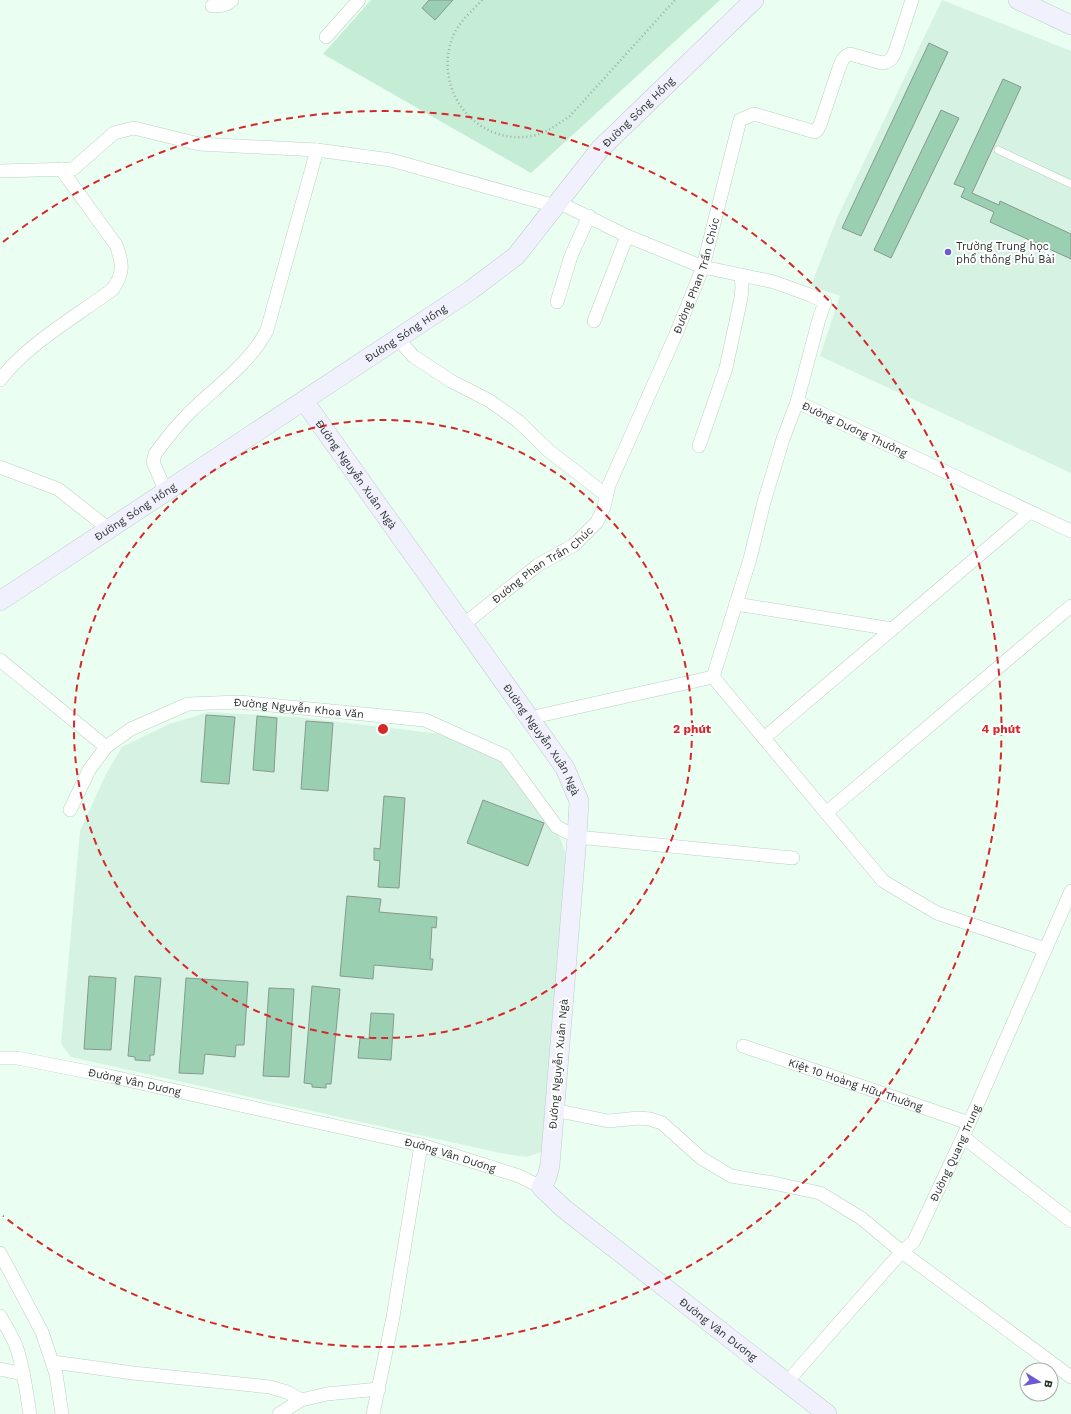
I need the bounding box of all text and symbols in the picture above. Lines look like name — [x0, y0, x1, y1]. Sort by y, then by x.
street label: Đường Sóng Hồng — [600, 74, 677, 150]
street label: Đường Phan Trần Chúc — [671, 216, 722, 336]
place label: Trường Trung học phổ thông Phú Bài — [956, 240, 1055, 266]
marker: Trường Trung học phổ thông Phú Bài — [943, 247, 953, 257]
street label: Đường Sóng Hồng — [362, 302, 449, 365]
street label: Đường Dương Thưởng — [800, 399, 909, 460]
street label: Đường Nguyễn Xuân Ngà — [312, 417, 399, 532]
street label: Đường Sóng Hồng — [92, 480, 179, 544]
street label: Đường Phan Trần Chúc — [490, 524, 596, 606]
street label: Đường Nguyễn Xuân Ngà — [500, 682, 582, 798]
street label: Đường Nguyễn Khoa Văn — [233, 696, 364, 721]
centre of rings — [376, 722, 390, 736]
text: 2 phút — [673, 722, 712, 736]
text: 4 phút — [982, 722, 1021, 736]
street label: Đường Nguyễn Xuân Ngà — [545, 998, 571, 1130]
street label: Kiệt 10 Hoàng Hữu Thường — [787, 1056, 924, 1114]
street label: Đường Vân Dương — [87, 1066, 182, 1099]
street label: Đường Quang Trung — [928, 1103, 983, 1204]
street label: Đường Vân Dương — [403, 1136, 497, 1175]
street label: Đường Vân Dương — [677, 1295, 760, 1364]
north arrow — [1019, 1362, 1059, 1402]
text: B — [1041, 1379, 1055, 1389]

